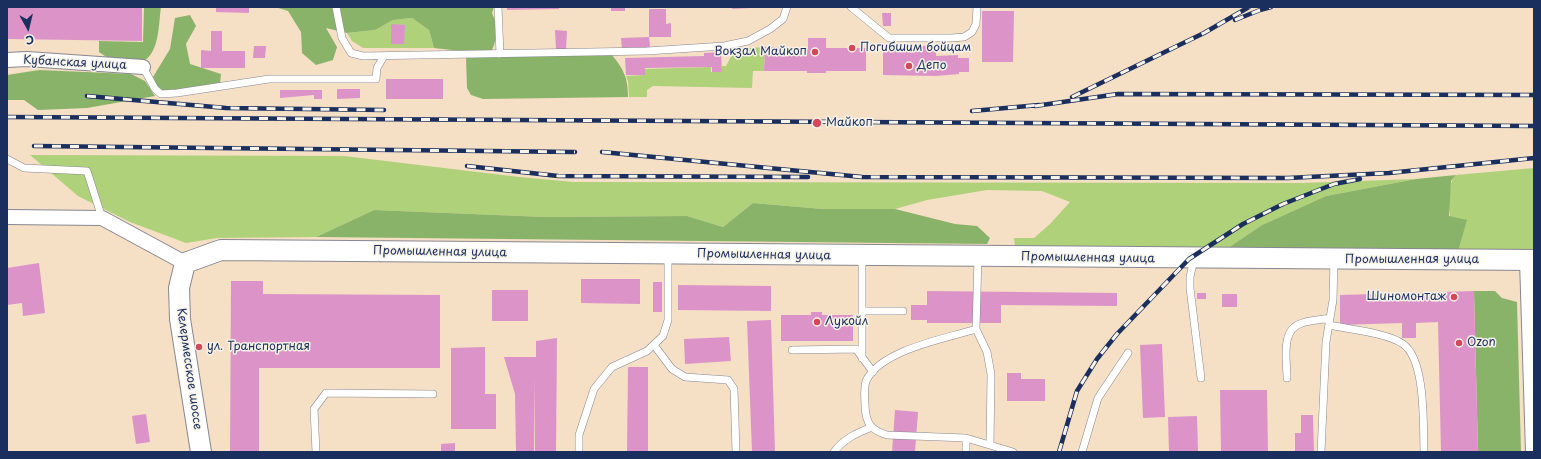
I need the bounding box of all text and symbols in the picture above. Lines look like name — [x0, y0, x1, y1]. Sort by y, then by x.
north arrow — [8, 8, 48, 48]
text: С — [24, 31, 35, 49]
place label: Погибшим бойцам — [860, 41, 971, 55]
marker: Погибшим бойцам — [847, 43, 857, 53]
place label: Вокзал Майкоп — [714, 45, 807, 59]
marker: Вокзал Майкоп — [810, 47, 820, 57]
street label: Кубанская улица — [23, 53, 127, 73]
place label: Депо — [917, 59, 947, 73]
marker: Депо — [904, 61, 914, 71]
place label: Майкоп — [826, 116, 873, 130]
marker: Майкоп — [811, 117, 823, 129]
street label: Промышленная улица — [373, 244, 507, 260]
street label: Промышленная улица — [697, 247, 831, 263]
street label: Промышленная улица — [1021, 250, 1155, 266]
street label: Промышленная улица — [1345, 253, 1479, 267]
place label: Шиномонтаж — [1367, 290, 1446, 304]
marker: Шиномонтаж — [1449, 292, 1459, 302]
street label: Келермесское шоссе — [173, 307, 205, 431]
place label: Лукойл — [825, 315, 868, 329]
marker: Лукойл — [812, 317, 822, 327]
place label: Ozon — [1467, 336, 1496, 350]
marker: Ozon — [1454, 338, 1464, 348]
place label: ул. Транспортная — [207, 340, 310, 354]
marker: ул. Транспортная — [194, 342, 204, 352]

